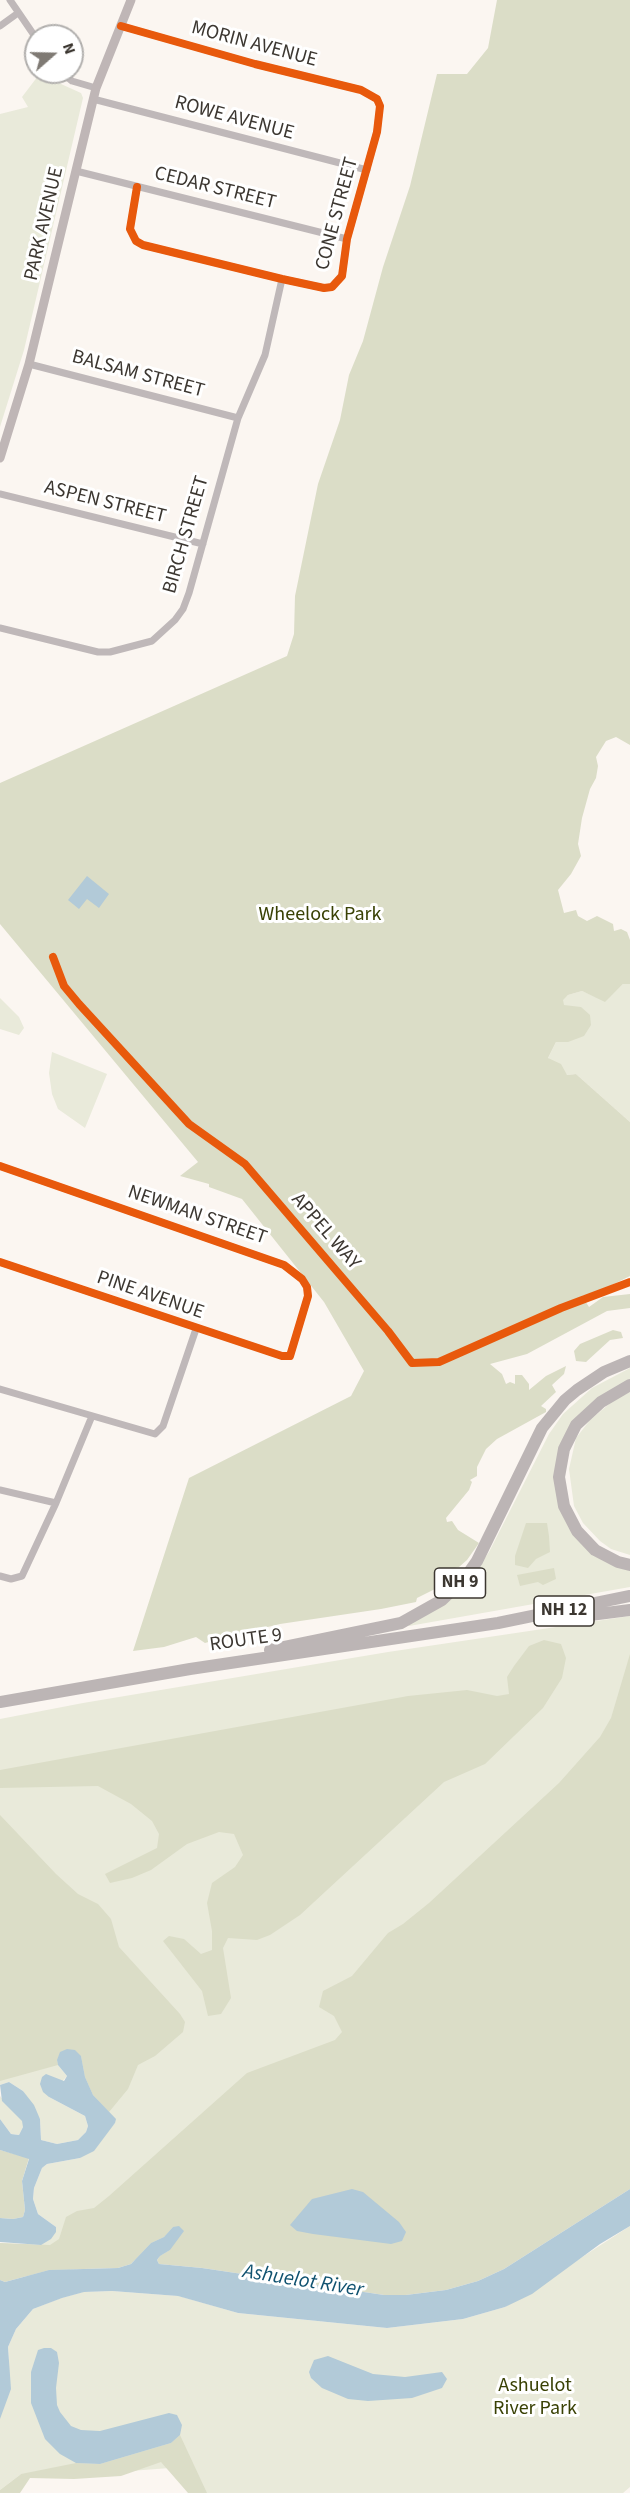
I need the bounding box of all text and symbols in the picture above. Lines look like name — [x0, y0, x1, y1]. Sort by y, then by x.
street label: MORIN AVENUE — [188, 17, 320, 73]
north arrow — [24, 24, 84, 84]
text: N — [57, 40, 81, 57]
street label: ROWE AVENUE — [172, 92, 296, 146]
street label: CONE STREET — [311, 155, 365, 273]
street label: CEDAR STREET — [152, 162, 278, 216]
street label: PARK AVENUE — [20, 165, 70, 283]
street label: BALSAM STREET — [69, 346, 207, 404]
street label: BIRCH STREET — [159, 474, 215, 596]
street label: ASPEN STREET — [42, 476, 168, 530]
park label: Wheelock Park — [259, 904, 381, 928]
street label: NEWMAN STREET — [124, 1181, 270, 1251]
street label: APPEL WAY — [285, 1189, 365, 1275]
street label: PINE AVENUE — [93, 1266, 207, 1326]
road number: NH 9 — [434, 1568, 486, 1598]
road number: NH 12 — [534, 1596, 594, 1626]
street label: ROUTE 9 — [208, 1624, 284, 1658]
water label: Ashuelot River — [241, 2260, 365, 2304]
park label: Ashuelot River Park — [493, 2375, 577, 2422]

